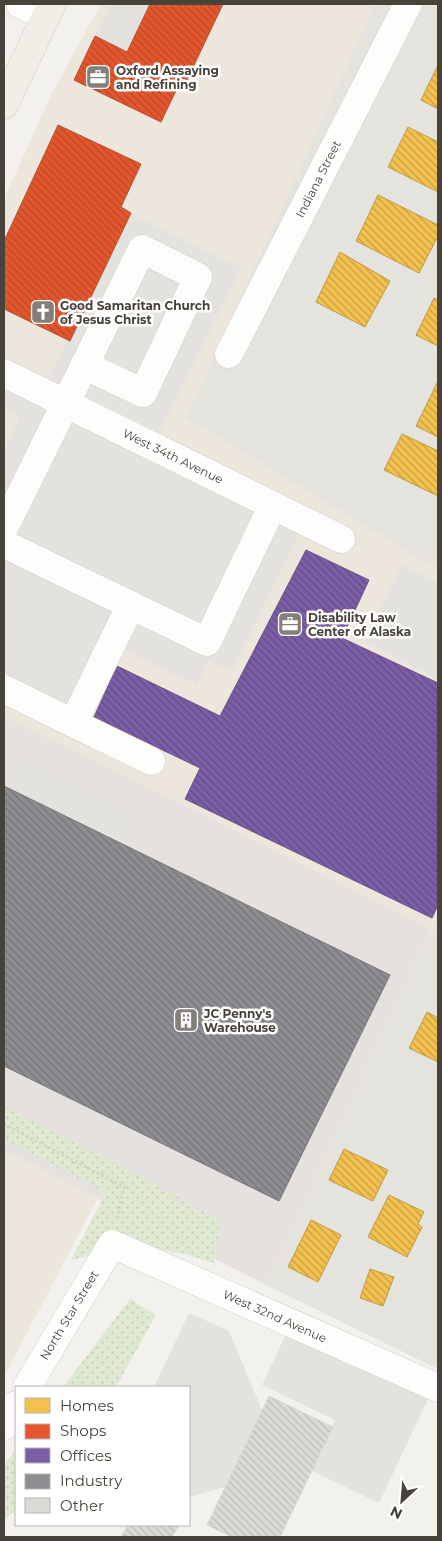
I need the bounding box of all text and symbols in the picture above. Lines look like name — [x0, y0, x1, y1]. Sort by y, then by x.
place label: Oxford Assaying and Refining — [116, 63, 219, 92]
office icon: Oxford Assaying and Refining — [85, 64, 111, 90]
street label: Indiana Street — [292, 138, 344, 220]
place label: Good Samaritan Church of Jesus Christ — [60, 298, 210, 327]
church icon: Good Samaritan Church of Jesus Christ — [30, 299, 56, 325]
street label: West 34th Avenue — [120, 425, 226, 487]
place label: Disability Law Center of Alaska — [308, 610, 411, 639]
office icon: Disability Law Center of Alaska — [277, 611, 303, 637]
place label: JC Penny's Warehouse — [203, 1006, 276, 1035]
building icon: JC Penny's Warehouse — [173, 1007, 199, 1033]
street label: North Star Street — [36, 1267, 102, 1362]
street label: West 32nd Avenue — [221, 1286, 329, 1346]
legend — [15, 1386, 190, 1526]
text: Homes — [60, 1396, 114, 1415]
text: Shops — [60, 1421, 106, 1440]
text: Offices — [60, 1446, 112, 1465]
text: Industry — [60, 1471, 123, 1490]
north arrow — [377, 1476, 427, 1526]
text: Other — [60, 1496, 104, 1515]
text: N — [387, 1502, 405, 1523]

